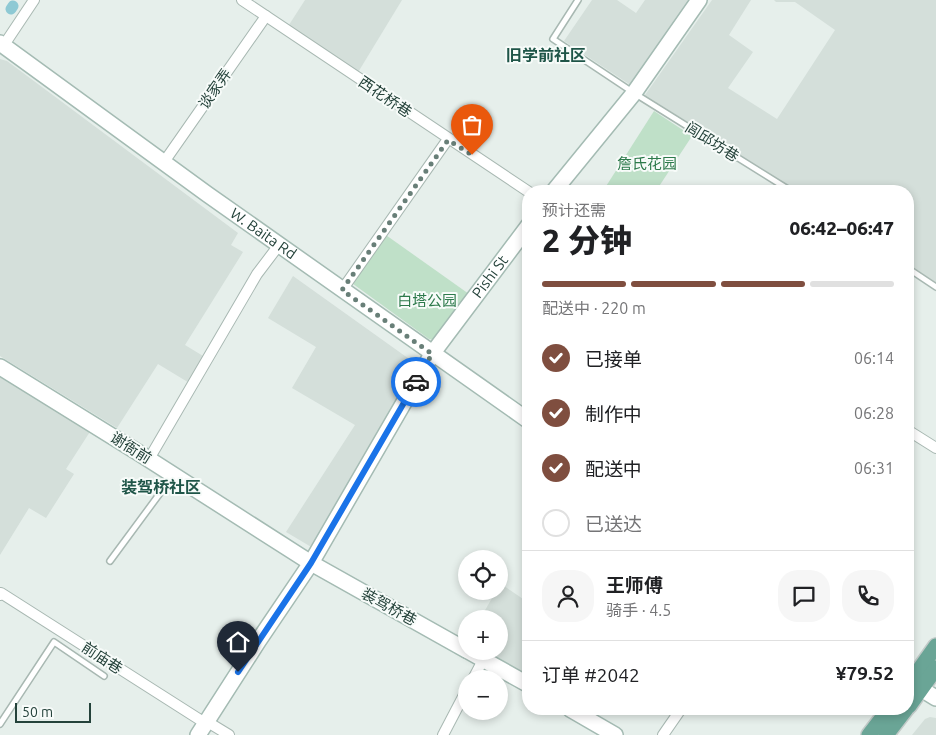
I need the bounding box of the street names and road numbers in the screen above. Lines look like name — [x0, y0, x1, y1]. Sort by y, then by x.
street label: 谈家弄 — [195, 65, 234, 112]
street label: 西花桥巷 — [356, 73, 415, 120]
street label: 闾邱坊巷 — [682, 118, 742, 165]
street label: W. Baita Rd — [227, 204, 300, 262]
street label: Pishi St — [468, 252, 511, 301]
street label: 谢衙前 — [108, 428, 155, 467]
street label: 装驾桥巷 — [359, 585, 420, 629]
street label: 前庙巷 — [79, 638, 126, 677]

